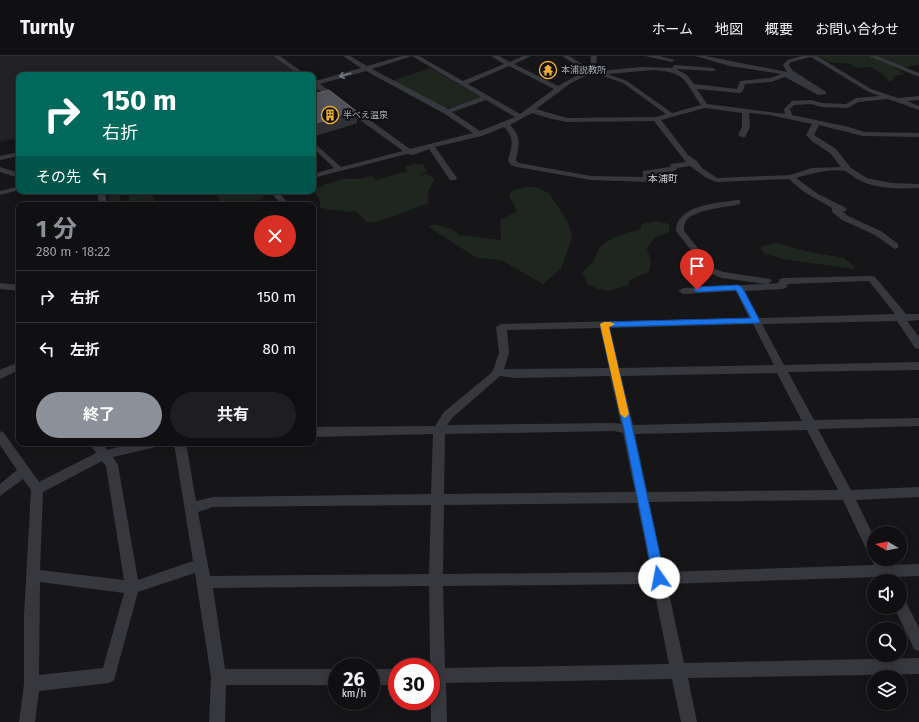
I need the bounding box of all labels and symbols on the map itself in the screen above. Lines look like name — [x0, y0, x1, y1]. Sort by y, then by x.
temple icon: 本浦説教所 — [538, 60, 558, 80]
place label: 本浦説教所 — [561, 64, 606, 75]
one-way arrow — [338, 72, 351, 79]
building icon: 半べえ温泉 — [320, 105, 340, 125]
place label: 半べえ温泉 — [343, 110, 388, 120]
district label: 本浦町 — [648, 173, 678, 185]
pin — [680, 249, 714, 290]
north arrow — [867, 526, 907, 566]
position arrow — [638, 557, 680, 599]
speed limit sign: 30 — [388, 658, 440, 710]

